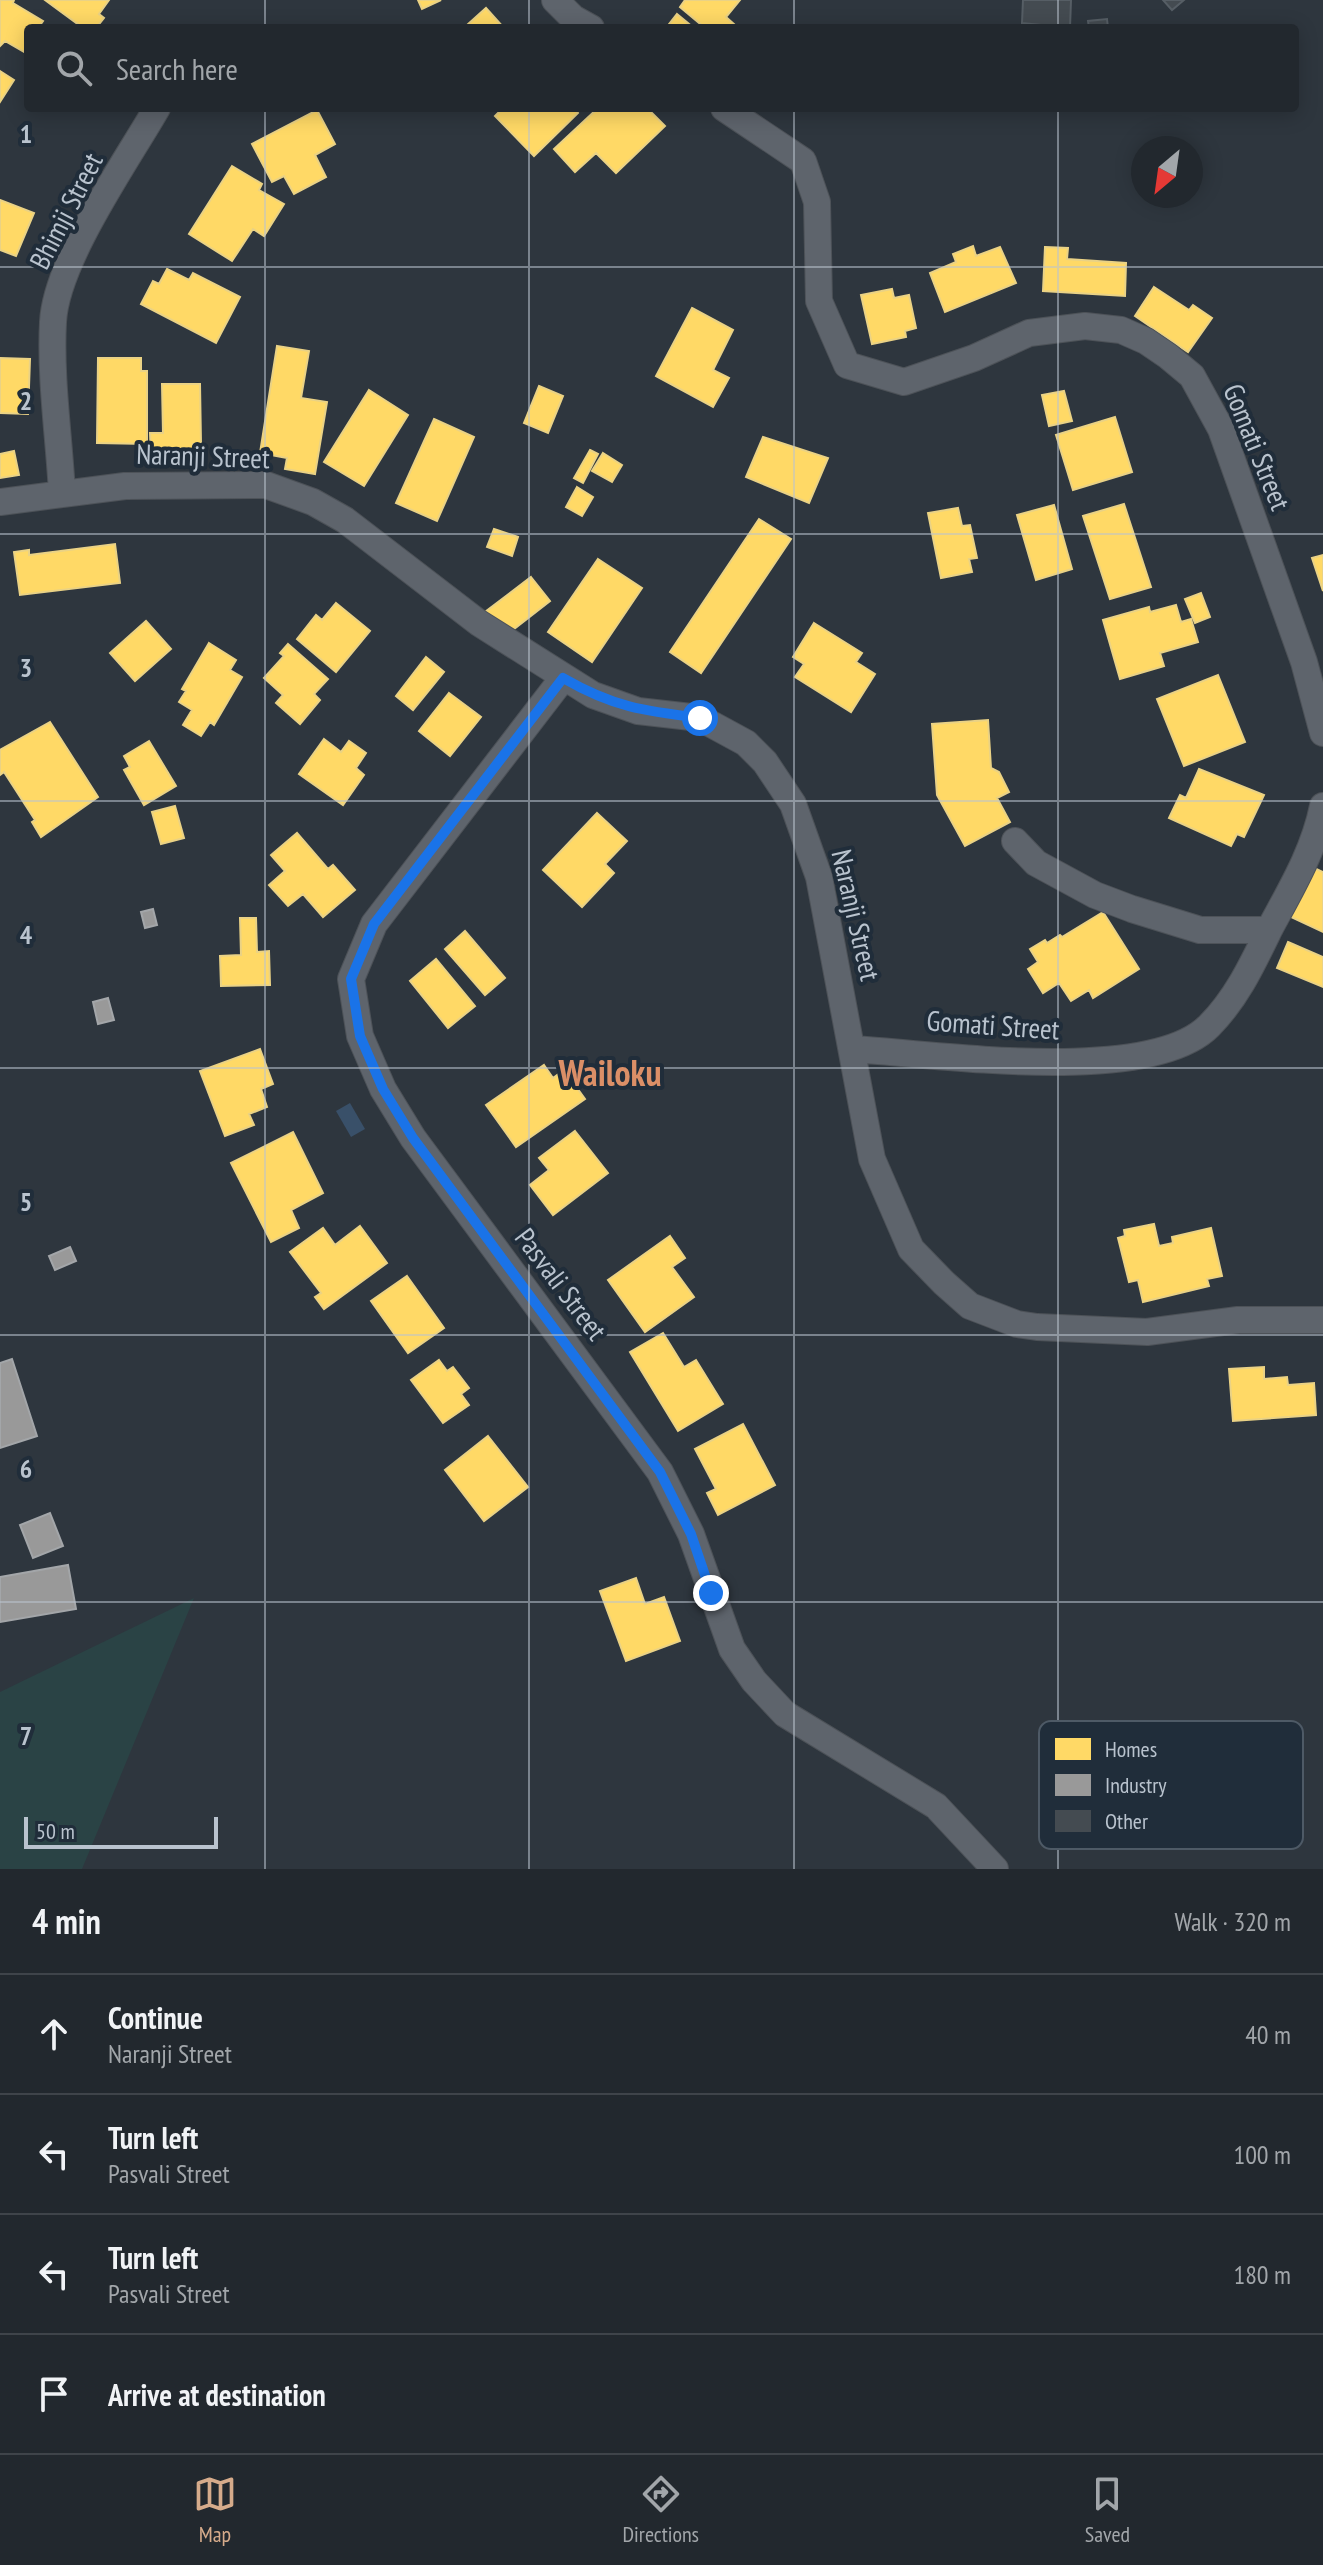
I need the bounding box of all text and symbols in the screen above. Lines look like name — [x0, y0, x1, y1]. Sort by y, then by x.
search box — [24, 24, 1299, 112]
icon: search — [52, 46, 96, 90]
text: Search here — [116, 49, 238, 88]
text: 1 — [20, 117, 32, 150]
north arrow — [1131, 136, 1203, 208]
street label: Bhimji Street — [21, 146, 111, 275]
street label: Gomati Street — [1215, 378, 1300, 516]
text: 2 — [20, 384, 32, 417]
street label: Naranji Street — [136, 435, 271, 476]
text: 3 — [20, 651, 32, 684]
route start — [682, 700, 718, 736]
street label: Naranji Street — [823, 846, 890, 984]
text: 4 — [20, 918, 33, 951]
street label: Gomati Street — [925, 1001, 1061, 1048]
district label: Wailoku — [558, 1049, 661, 1096]
text: 5 — [20, 1185, 32, 1218]
street label: Pasvali Street — [507, 1220, 616, 1347]
text: 6 — [20, 1452, 32, 1485]
route end — [693, 1575, 729, 1611]
text: 7 — [20, 1719, 32, 1752]
legend — [1039, 1721, 1303, 1849]
text: Homes — [1105, 1735, 1157, 1763]
text: Industry — [1105, 1771, 1167, 1799]
text: Other — [1105, 1807, 1148, 1835]
scale bar — [24, 1813, 218, 1849]
text: 50 m — [36, 1817, 75, 1845]
text: 4 min — [32, 1899, 101, 1943]
text: Walk · 320 m — [1174, 1905, 1291, 1938]
text: Continue — [108, 1998, 203, 2037]
icon: ahead — [32, 2012, 76, 2056]
text: 40 m — [1245, 2018, 1291, 2051]
text: Naranji Street — [108, 2037, 232, 2070]
text: Turn left — [108, 2118, 198, 2157]
icon: left — [32, 2132, 76, 2176]
text: 100 m — [1233, 2138, 1291, 2171]
text: Pasvali Street — [108, 2157, 230, 2190]
text: Turn left — [108, 2238, 198, 2277]
icon: left — [32, 2252, 76, 2296]
text: 180 m — [1233, 2258, 1291, 2291]
text: Pasvali Street — [108, 2277, 230, 2310]
icon: arrive — [32, 2372, 76, 2416]
text: Arrive at destination — [108, 2375, 326, 2414]
tab: Map — [193, 2472, 237, 2548]
tab: Directions — [623, 2472, 699, 2548]
tab: Saved — [1085, 2472, 1130, 2548]

